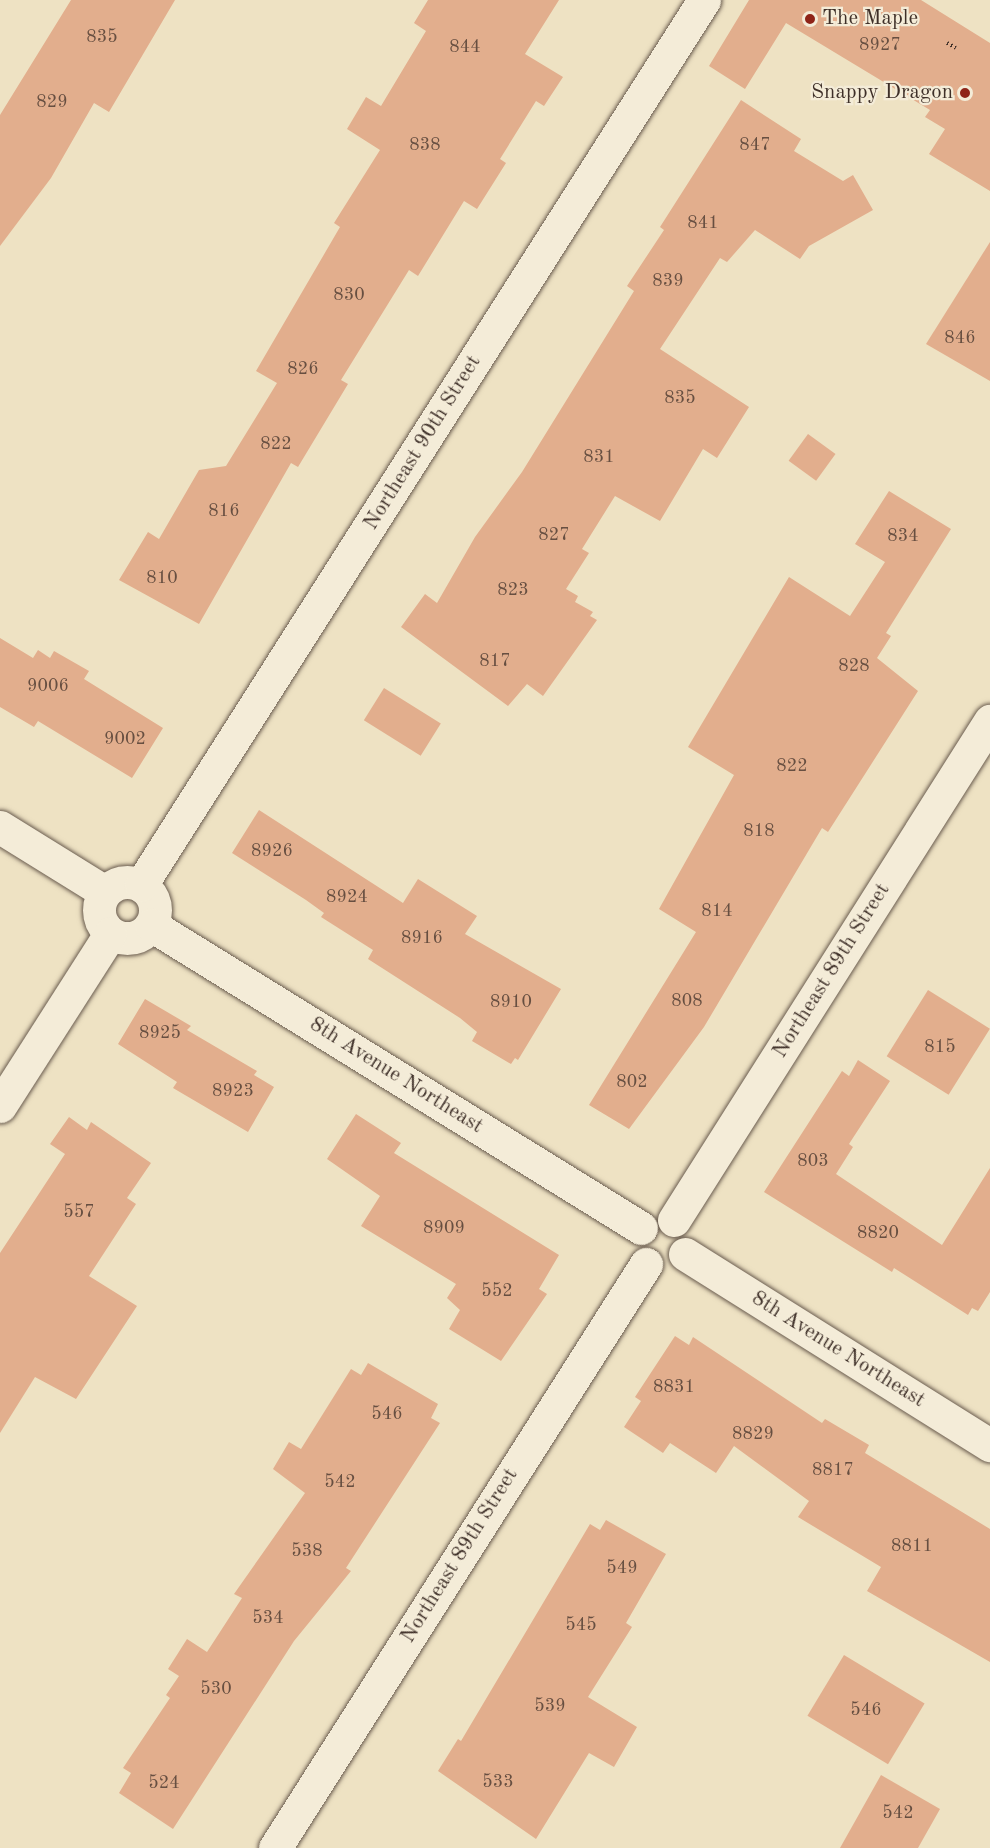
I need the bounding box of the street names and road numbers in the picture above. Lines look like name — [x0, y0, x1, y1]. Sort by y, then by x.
street label: Northeast 90th Street — [359, 351, 487, 535]
street label: Northeast 89th Street — [768, 879, 896, 1063]
street label: 8th Avenue Northeast — [305, 1012, 487, 1140]
street label: 8th Avenue Northeast — [747, 1286, 929, 1414]
street label: Northeast 89th Street — [396, 1464, 524, 1648]

